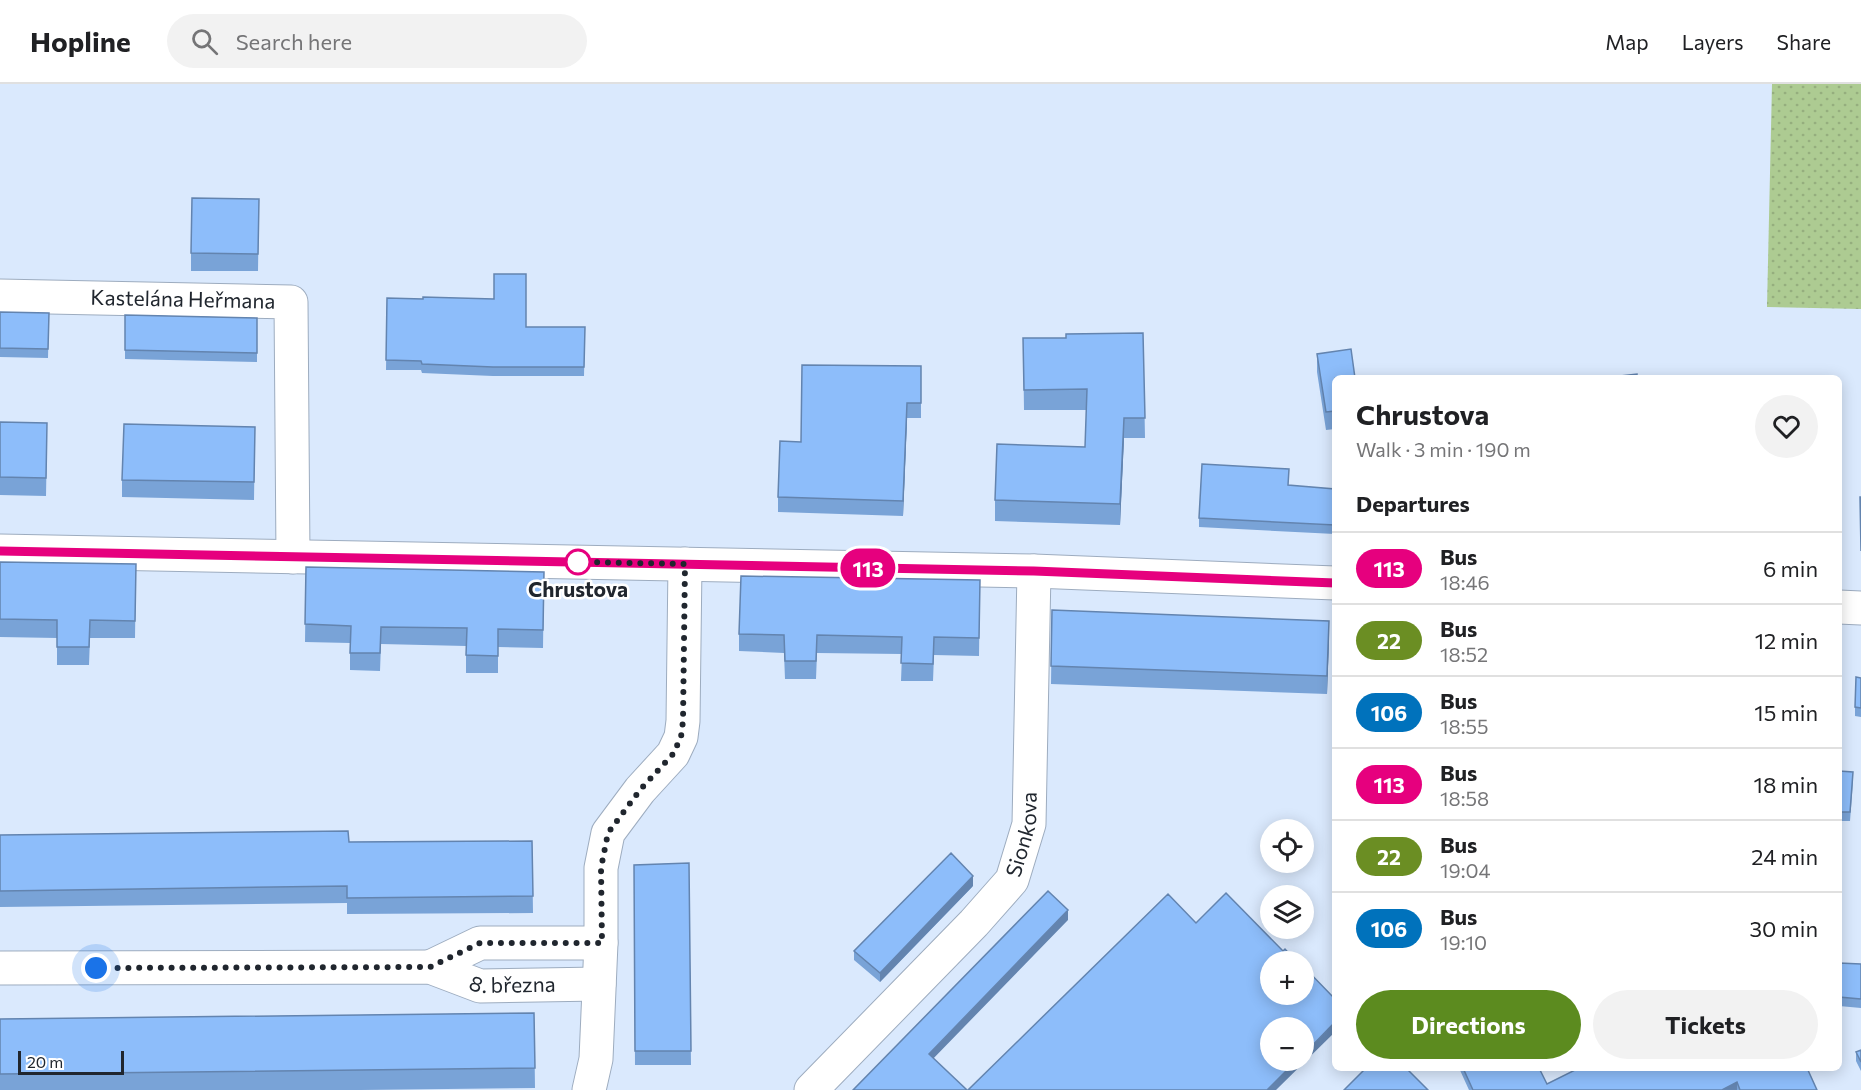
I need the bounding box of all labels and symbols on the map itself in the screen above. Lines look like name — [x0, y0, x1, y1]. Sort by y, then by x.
street label: Kastelána Heřmana — [90, 284, 276, 313]
line badge: 113 — [834, 548, 902, 588]
marker: Chrustova — [565, 549, 591, 575]
place label: Chrustova — [528, 576, 628, 601]
street label: Sionkova — [1000, 792, 1041, 880]
your location — [81, 953, 111, 983]
street label: 8. března — [466, 969, 556, 997]
scale bar — [18, 1048, 124, 1076]

